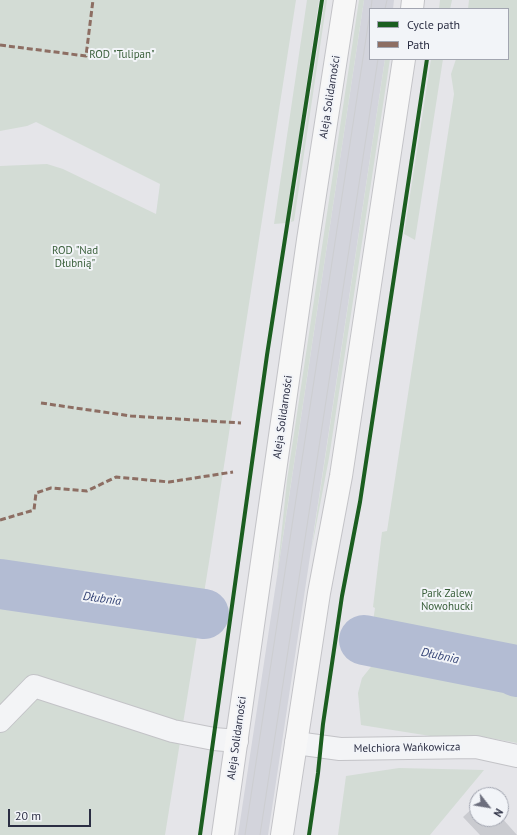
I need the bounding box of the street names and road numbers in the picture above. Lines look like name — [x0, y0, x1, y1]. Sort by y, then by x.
street label: Aleja Solidarności — [317, 54, 343, 140]
street label: Aleja Solidarności — [271, 374, 295, 460]
street label: Aleja Solidarności — [225, 695, 249, 781]
street label: Melchiora Wańkowicza — [354, 740, 460, 756]

